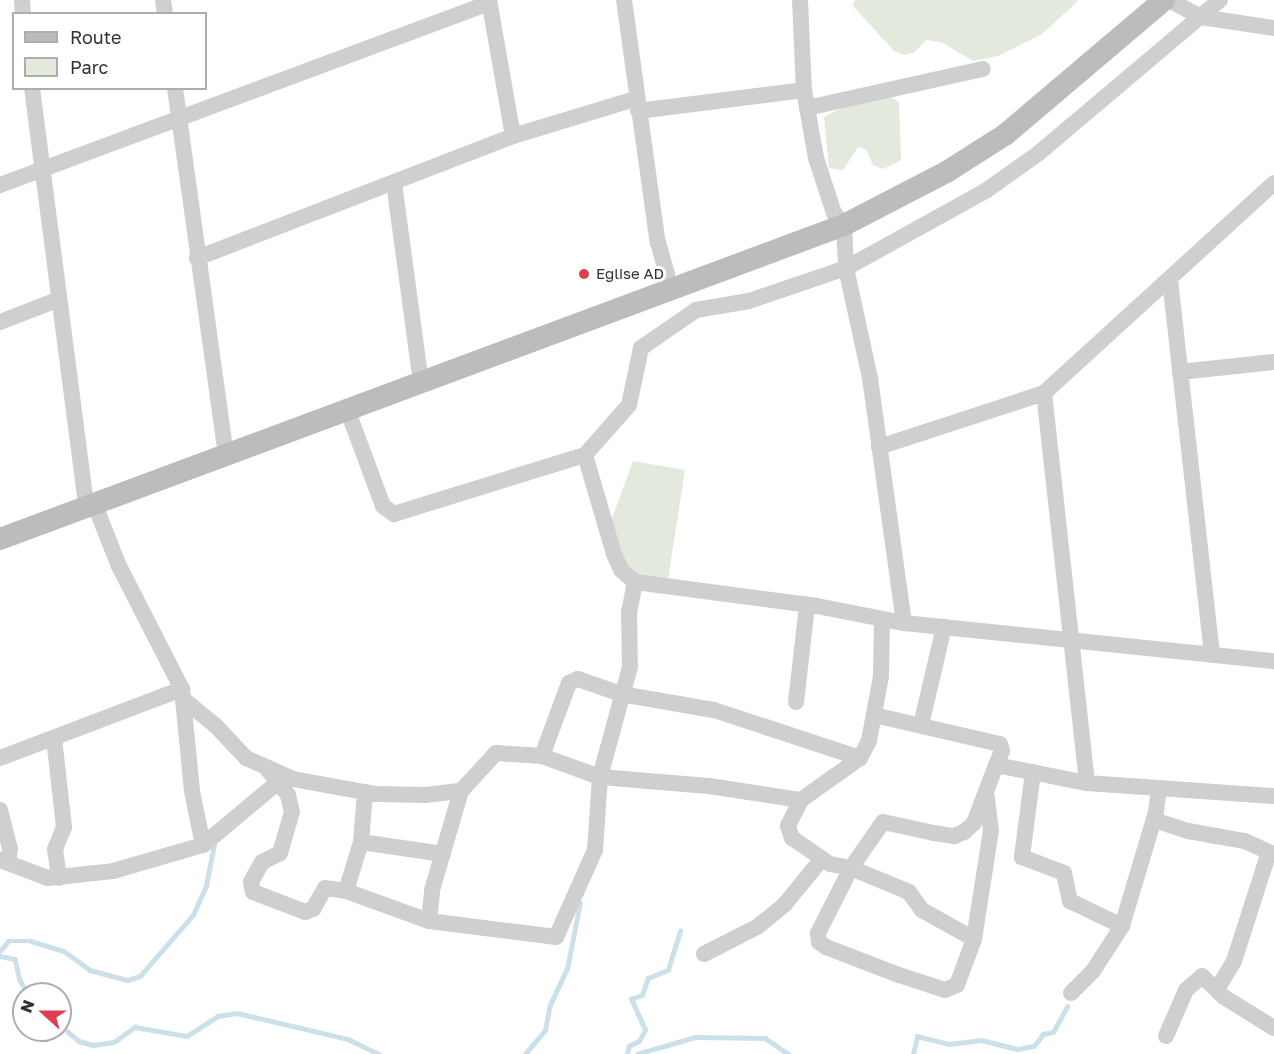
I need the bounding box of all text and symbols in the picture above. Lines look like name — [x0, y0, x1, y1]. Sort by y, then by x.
legend — [12, 12, 207, 90]
text: Route — [70, 26, 121, 48]
text: Parc — [70, 56, 108, 78]
place label: Eglise AD — [596, 265, 664, 283]
marker: Eglise AD — [577, 267, 591, 281]
north arrow — [12, 982, 72, 1042]
text: N — [16, 997, 39, 1016]

